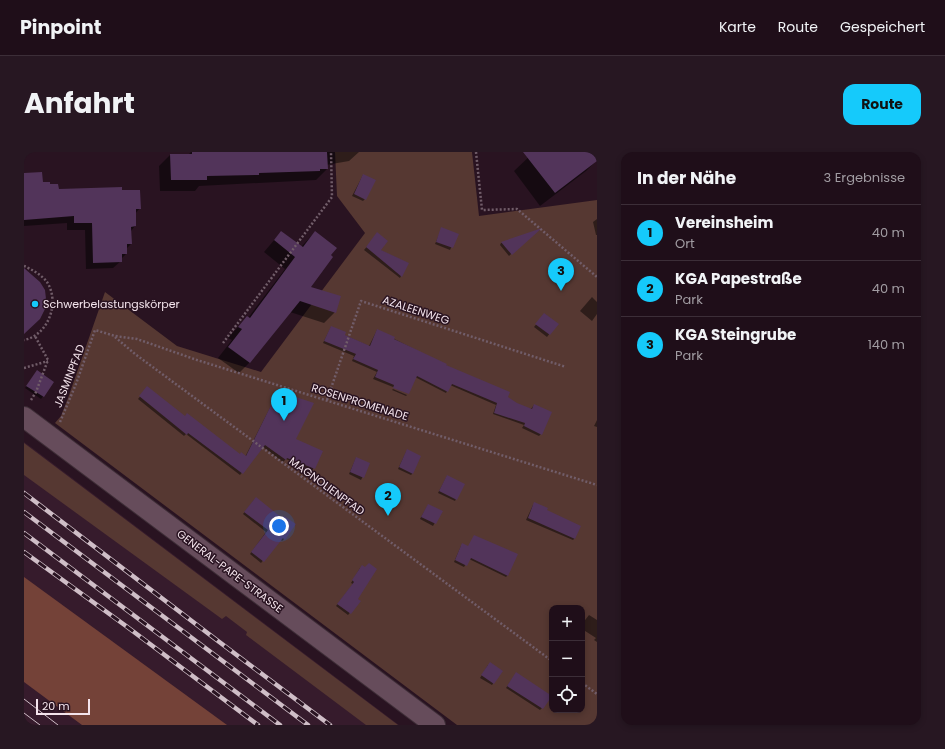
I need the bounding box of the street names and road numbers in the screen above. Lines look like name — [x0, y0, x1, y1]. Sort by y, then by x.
street label: AZALEENWEG — [380, 292, 452, 328]
street label: JASMINPFAD — [50, 342, 89, 410]
street label: ROSENPROMENADE — [310, 380, 410, 424]
street label: MAGNOLIENPFAD — [286, 453, 368, 519]
street label: GENERAL-PAPE-STRASSE — [174, 526, 286, 616]

